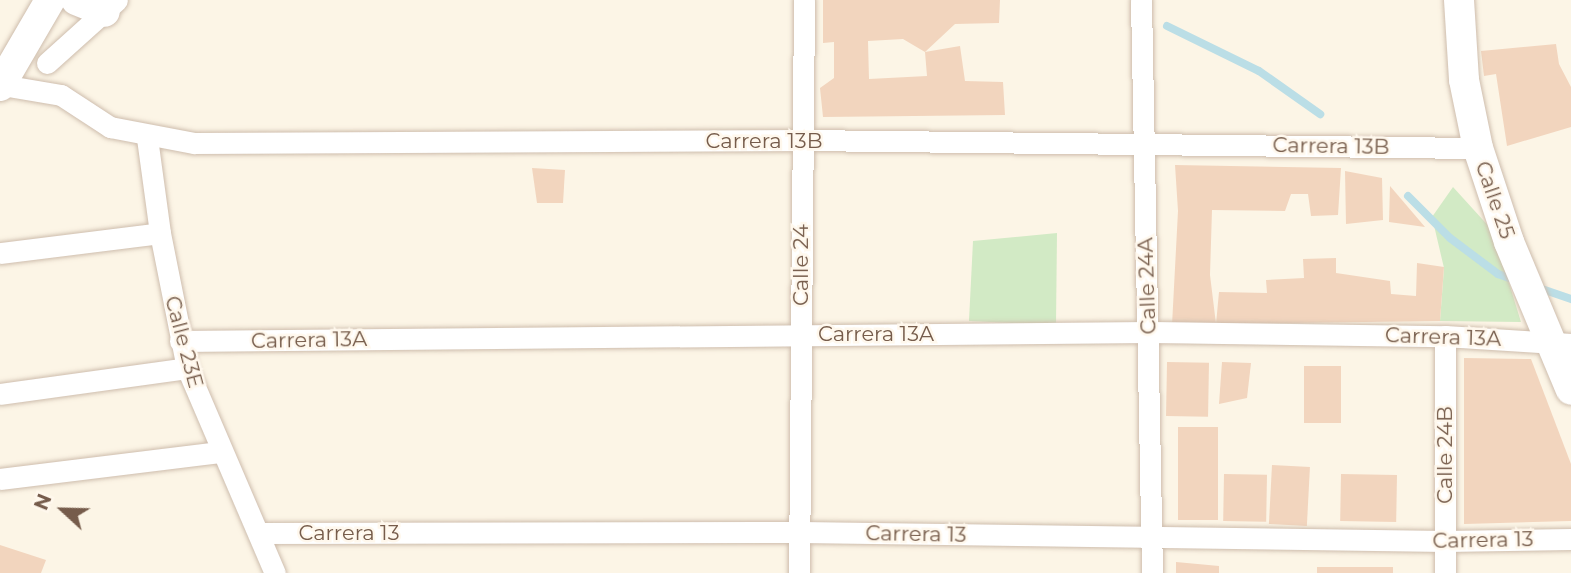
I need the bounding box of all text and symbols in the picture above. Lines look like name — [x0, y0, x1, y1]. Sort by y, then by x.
street label: Carrera 13B — [706, 128, 822, 154]
street label: Carrera 13B — [1272, 132, 1390, 160]
street label: Calle 25 — [1470, 158, 1520, 242]
street label: Calle 24 — [788, 224, 814, 306]
street label: Calle 24A — [1133, 237, 1161, 335]
street label: Calle 23E — [160, 293, 208, 391]
street label: Carrera 13A — [818, 321, 934, 347]
street label: Carrera 13A — [1384, 322, 1502, 352]
street label: Carrera 13A — [251, 326, 367, 354]
street label: Calle 24B — [1432, 406, 1458, 504]
north arrow — [28, 475, 98, 545]
text: N — [30, 491, 57, 513]
street label: Carrera 13 — [298, 520, 400, 546]
street label: Carrera 13 — [865, 521, 967, 547]
street label: Carrera 13 — [1432, 527, 1534, 553]

